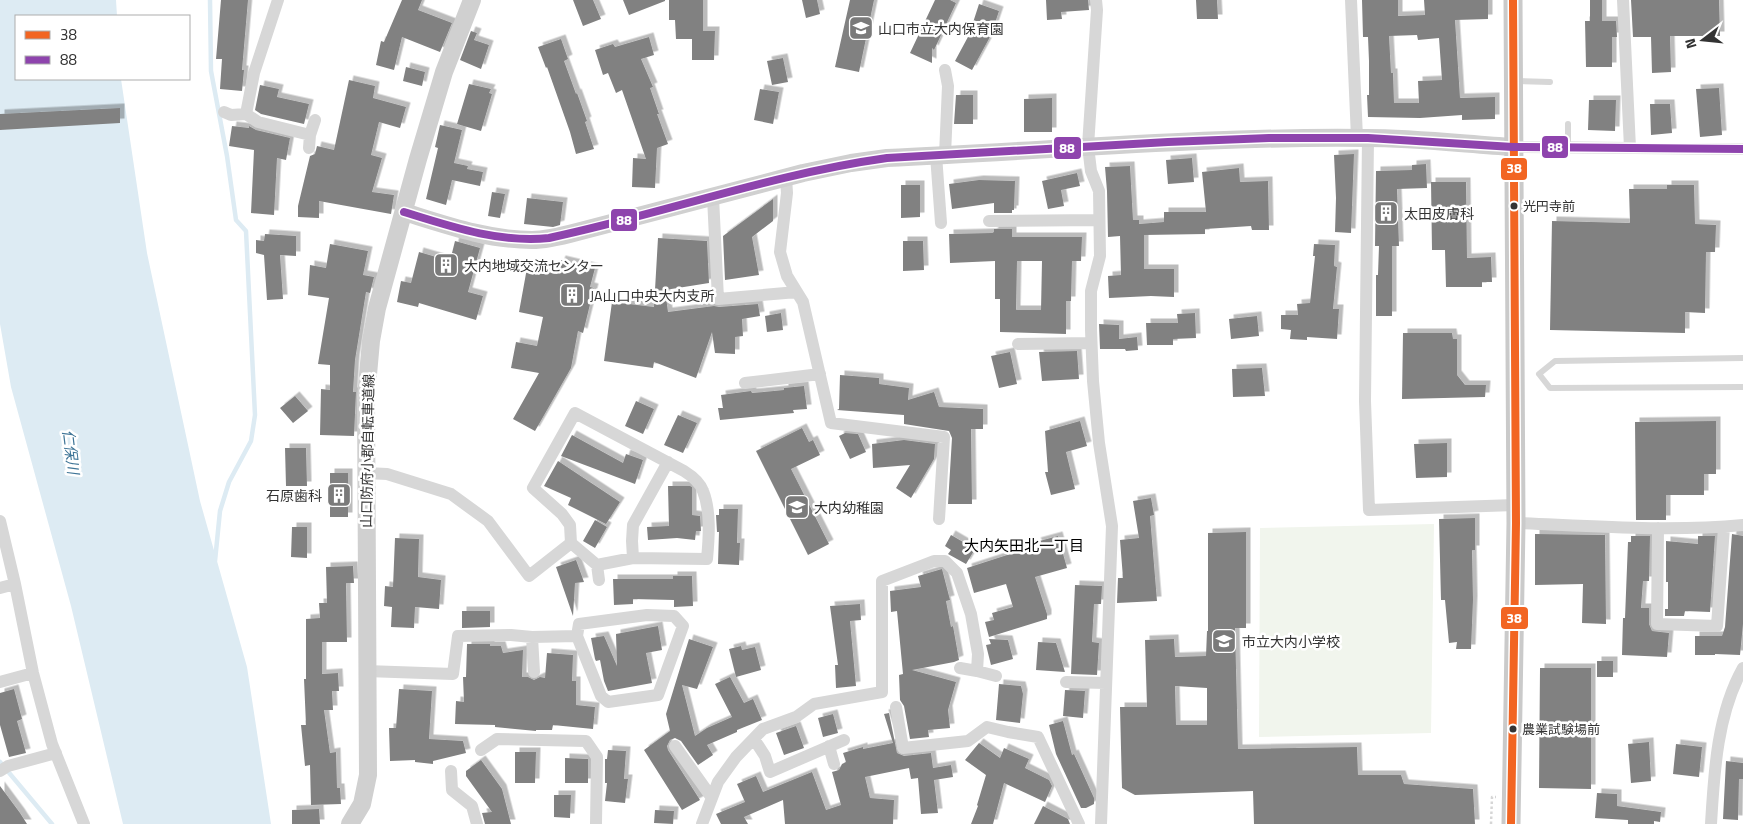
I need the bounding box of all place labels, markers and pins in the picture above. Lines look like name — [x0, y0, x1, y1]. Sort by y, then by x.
school or university icon: 山口市立大内保育園 — [848, 15, 874, 41]
place label: 山口市立大内保育園 — [878, 18, 1004, 39]
place label: 光円寺前 — [1523, 196, 1575, 216]
building icon: 太田皮膚科 — [1373, 200, 1399, 226]
marker: 光円寺前 — [1509, 201, 1519, 211]
place label: 太田皮膚科 — [1404, 203, 1474, 224]
building icon: 大内地域交流センター — [433, 252, 459, 278]
place label: 大内地域交流センター — [464, 255, 604, 276]
building icon: JA山口中央大内支所 — [559, 282, 585, 308]
place label: JA山口中央大内支所 — [590, 285, 714, 306]
building icon: 石原歯科 — [326, 482, 352, 508]
place label: 石原歯科 — [266, 485, 322, 506]
school or university icon: 大内幼稚園 — [784, 494, 810, 520]
place label: 大内幼稚園 — [814, 497, 884, 518]
school or university icon: 市立大内小学校 — [1211, 628, 1237, 654]
place label: 市立大内小学校 — [1242, 631, 1340, 652]
place label: 農業試験場前 — [1522, 719, 1600, 739]
marker: 農業試験場前 — [1508, 724, 1518, 734]

